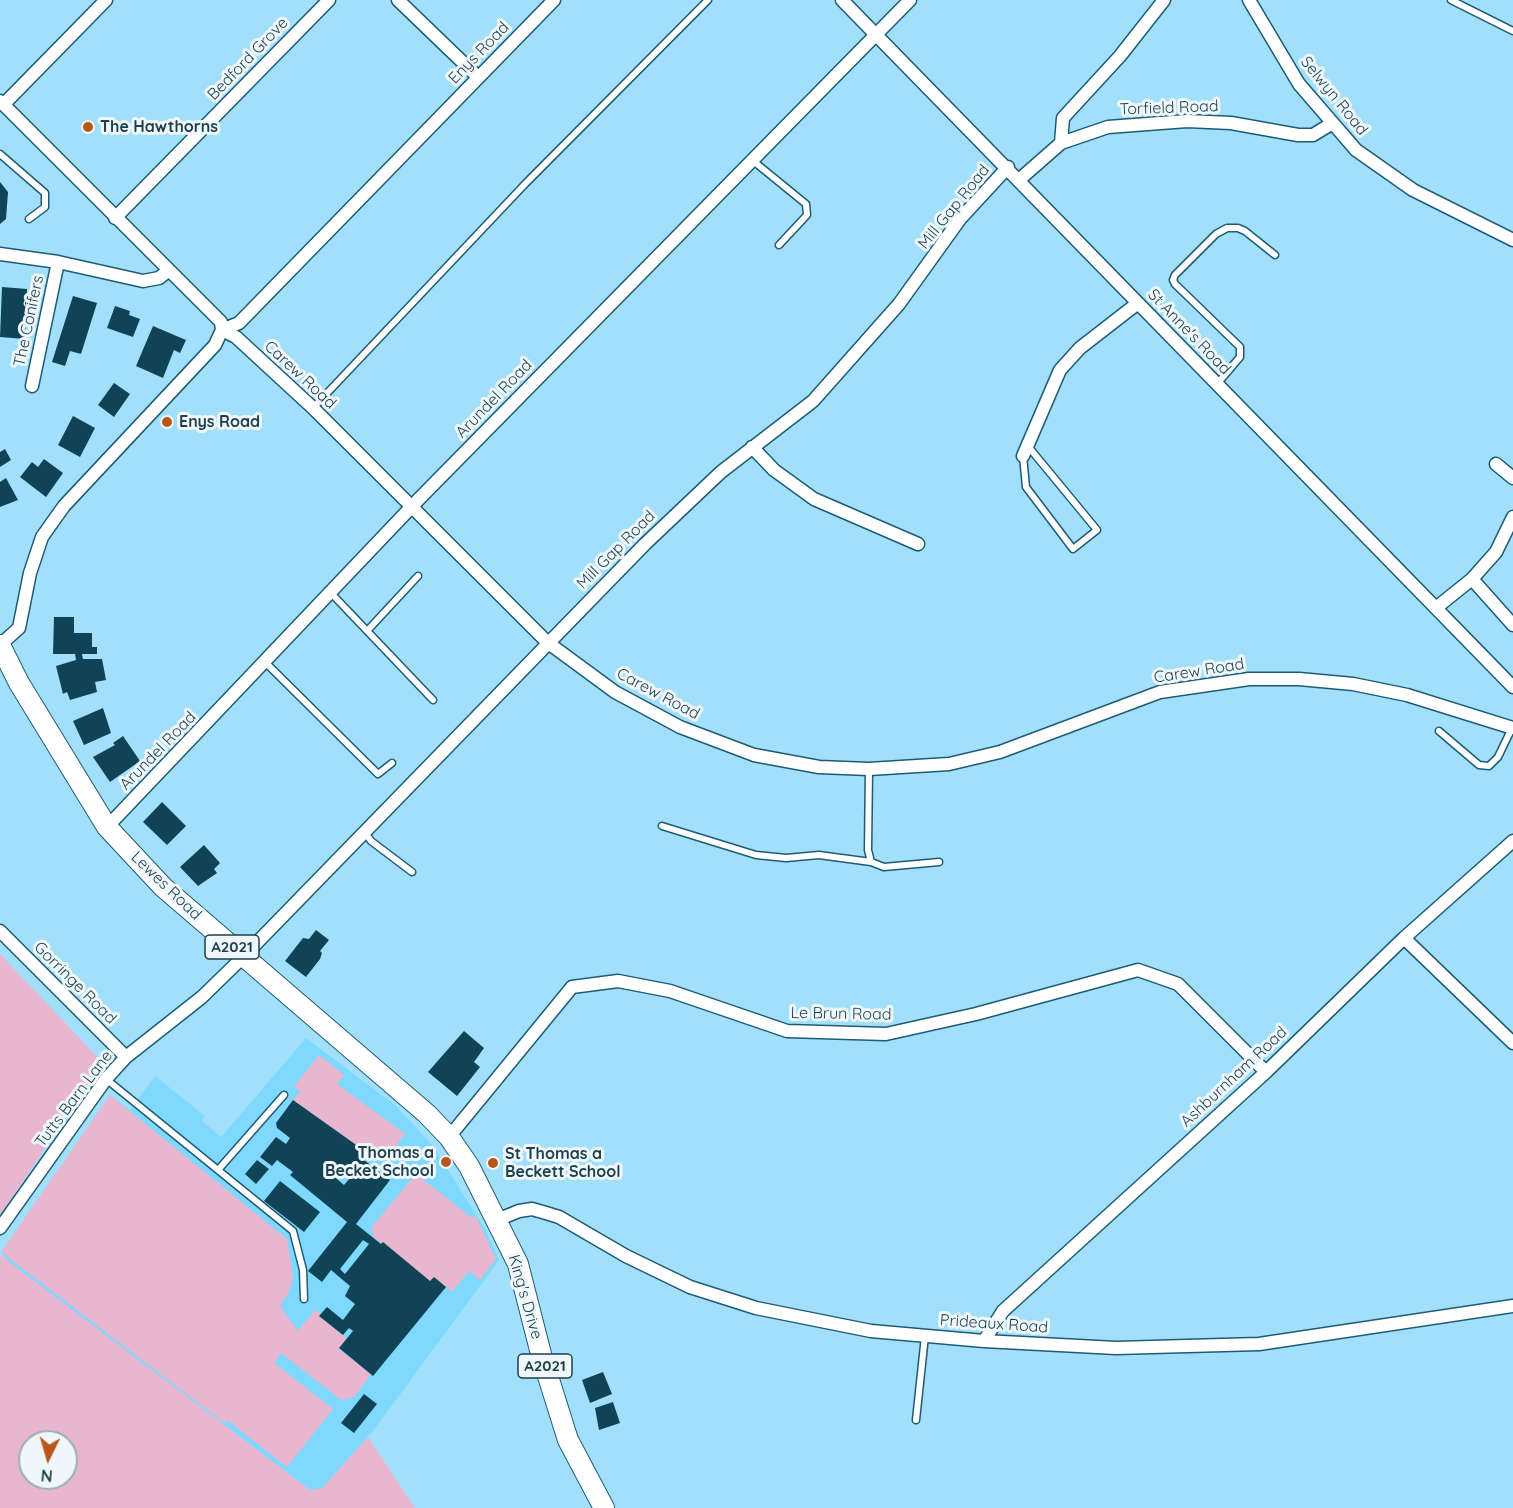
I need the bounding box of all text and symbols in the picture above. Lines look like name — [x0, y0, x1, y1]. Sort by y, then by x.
street label: Bedford Grove — [204, 14, 292, 104]
street label: Enys Road — [445, 18, 513, 88]
street label: Selwyn Road — [1296, 53, 1372, 139]
street label: Torfield Road — [1119, 97, 1219, 119]
place label: The Hawthorns — [100, 117, 218, 137]
marker: The Hawthorns — [81, 120, 95, 134]
street label: Mill Gap Road — [914, 161, 994, 253]
street label: The Conifers — [10, 274, 48, 368]
street label: St Anne's Road — [1143, 285, 1235, 379]
street label: Carew Road — [260, 337, 340, 413]
street label: Arundel Road — [452, 356, 536, 442]
place label: Enys Road — [179, 412, 260, 432]
marker: Enys Road — [160, 415, 174, 429]
street label: Mill Gap Road — [573, 507, 659, 593]
street label: Carew Road — [1153, 654, 1245, 688]
street label: Carew Road — [613, 664, 703, 724]
street label: Arundel Road — [116, 708, 200, 794]
street label: Lewes Road — [127, 848, 205, 924]
road number: A2021 — [205, 935, 259, 959]
street label: Gorringe Road — [30, 938, 120, 1028]
street label: Le Brun Road — [790, 1004, 892, 1024]
street label: Ashburnham Road — [1177, 1023, 1291, 1131]
street label: Tutts Barn Lane — [31, 1047, 117, 1151]
place label: Thomas a Becket School — [325, 1143, 434, 1181]
place label: St Thomas a Beckett School — [505, 1144, 621, 1182]
marker: Thomas a Becket School — [439, 1155, 453, 1169]
marker: St Thomas a Beckett School — [486, 1156, 500, 1170]
street label: King's Drive — [504, 1253, 546, 1341]
street label: Prideaux Road — [939, 1311, 1049, 1337]
road number: A2021 — [518, 1354, 572, 1378]
north arrow — [18, 1430, 78, 1490]
text: N — [40, 1465, 53, 1486]

